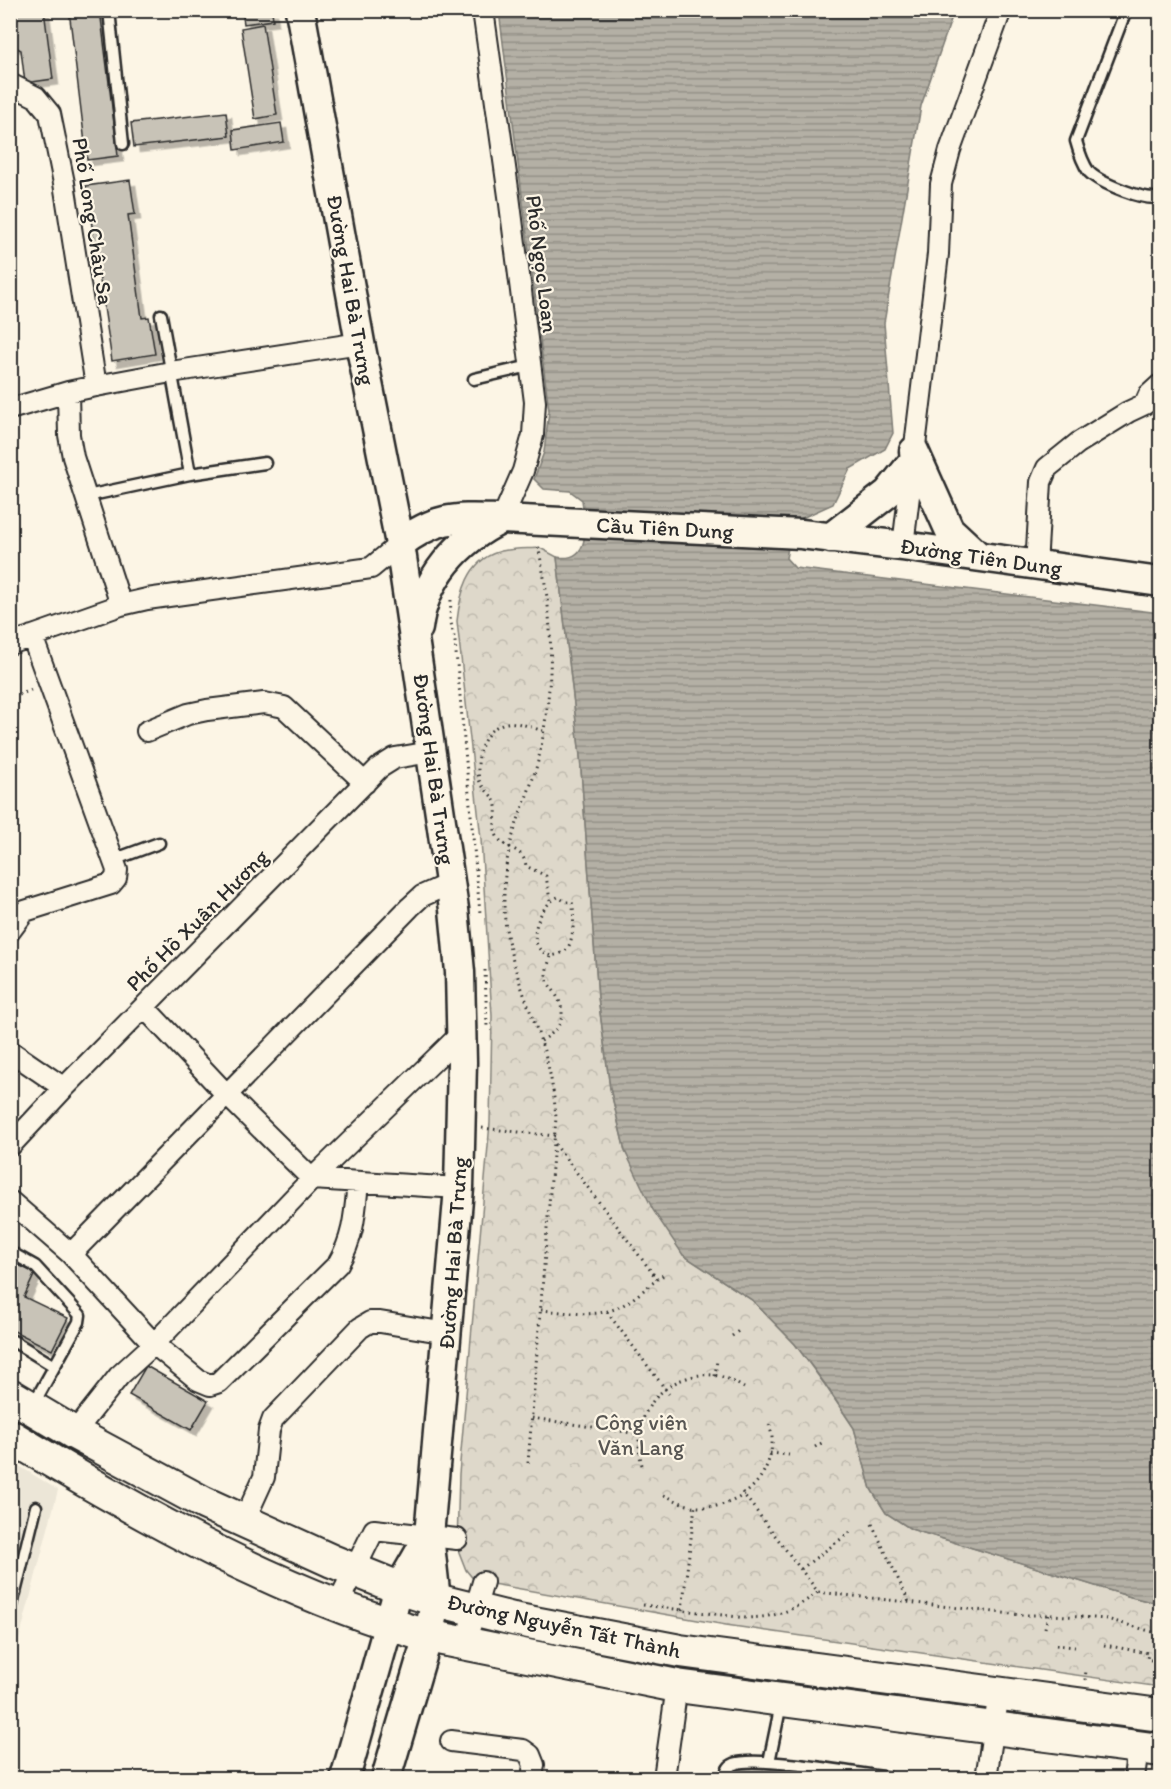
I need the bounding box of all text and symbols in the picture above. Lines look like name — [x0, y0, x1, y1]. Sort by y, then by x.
street label: Phố Long Châu Sa — [66, 135, 120, 307]
street label: Đường Hai Bà Trưng — [321, 193, 381, 388]
street label: Phố Ngọc Loan — [520, 194, 564, 335]
street label: Cầu Tiên Dung — [596, 511, 735, 545]
street label: Đường Tiên Dung — [898, 532, 1065, 582]
street label: Đường Hai Bà Trưng — [407, 672, 461, 867]
street label: Phố Hồ Xuân Hương — [120, 843, 274, 997]
street label: Đường Hai Bà Trưng — [433, 1155, 473, 1350]
park label: Công viên Văn Lang — [595, 1409, 688, 1461]
street label: Đường Nguyễn Tất Thành — [445, 1588, 684, 1664]

